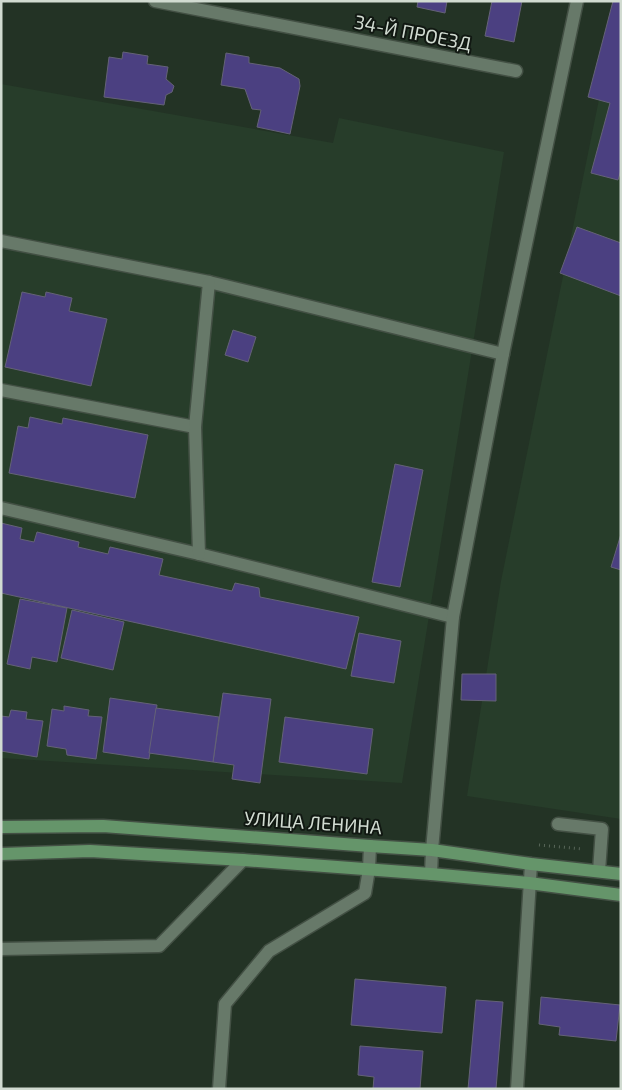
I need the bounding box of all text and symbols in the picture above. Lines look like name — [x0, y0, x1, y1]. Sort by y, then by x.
street label: 34-Й ПРОЕЗД — [352, 9, 474, 55]
street label: УЛИЦА ЛЕНИНА — [243, 806, 383, 838]

